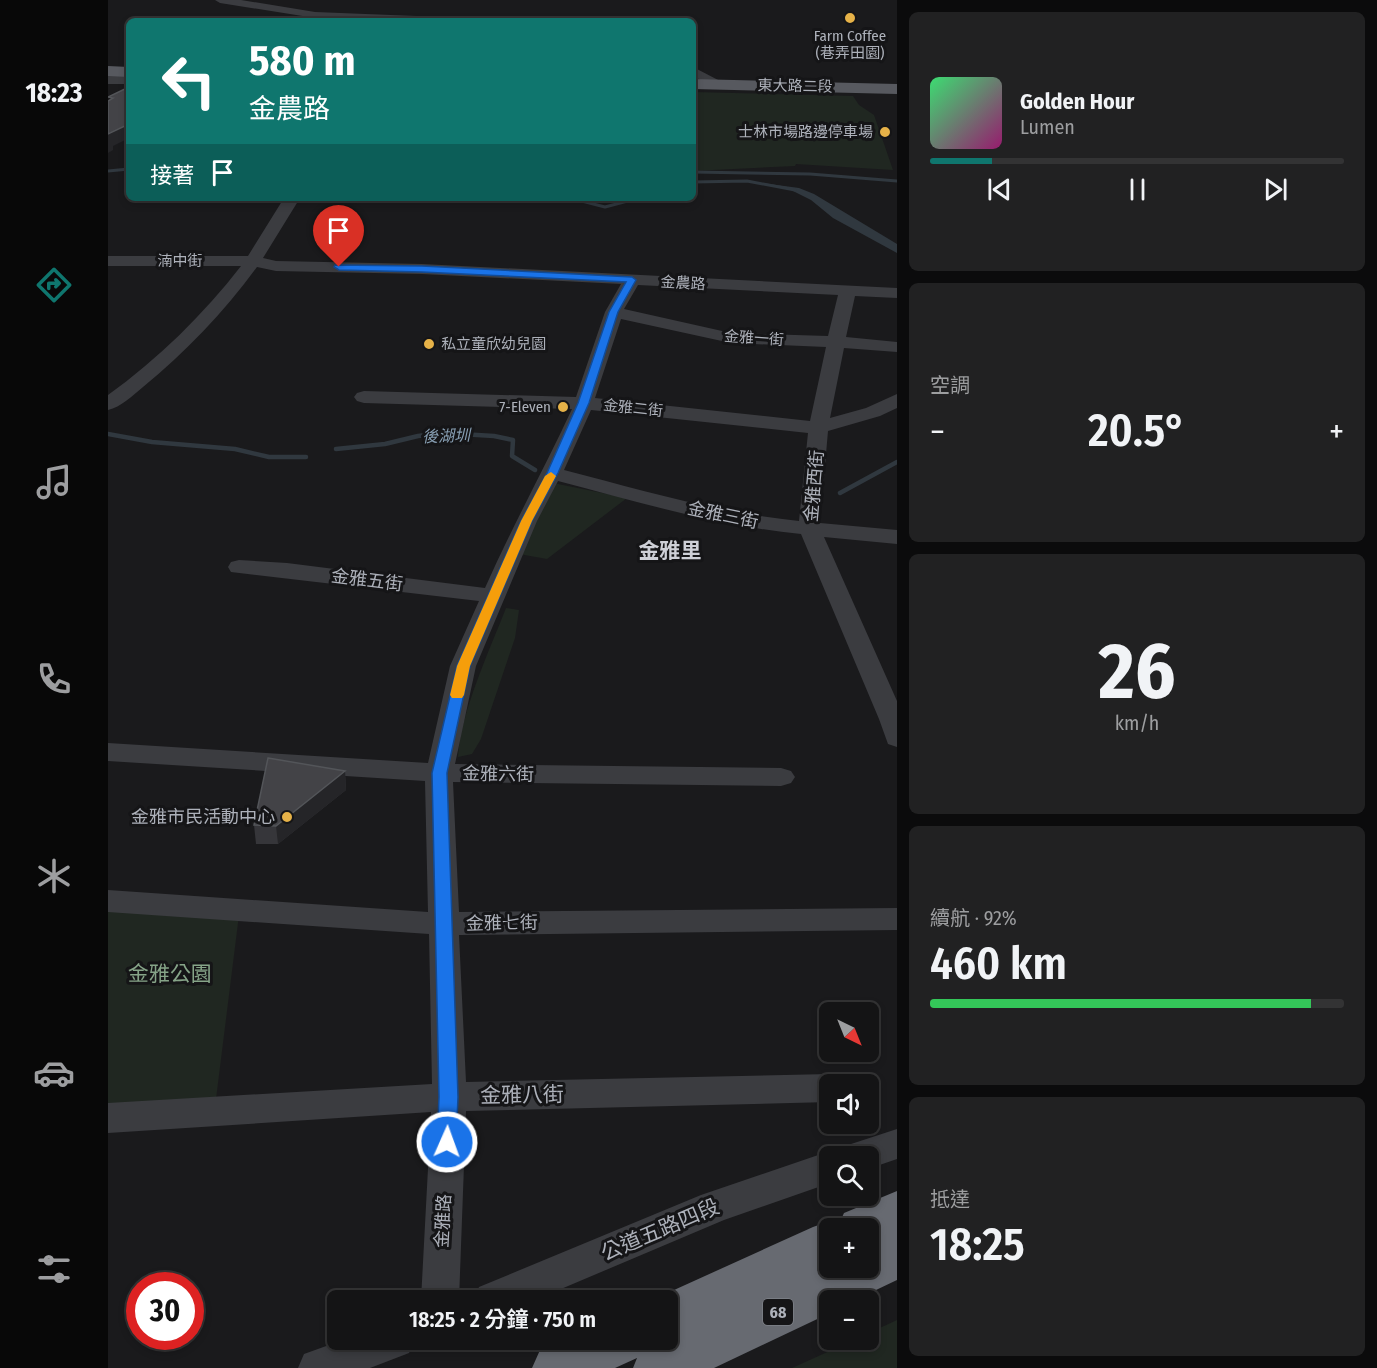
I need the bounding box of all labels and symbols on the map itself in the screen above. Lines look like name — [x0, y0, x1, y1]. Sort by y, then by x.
marker: Farm Coffee (巷弄田園) — [843, 11, 857, 25]
place label: Farm Coffee (巷弄田園) — [814, 27, 886, 62]
street label: 東大路二段 — [757, 76, 833, 96]
place label: 士林市場路邊停車場 — [738, 123, 873, 141]
marker: 士林市場路邊停車場 — [878, 125, 892, 139]
pin — [313, 205, 364, 267]
street label: 湳中街 — [157, 252, 203, 270]
street label: 金農路 — [660, 273, 706, 293]
street label: 金雅一街 — [723, 327, 785, 349]
place label: 私立童欣幼兒園 — [441, 335, 546, 353]
marker: 私立童欣幼兒園 — [422, 337, 436, 351]
street label: 金雅二街 — [602, 396, 664, 420]
place label: 7-Eleven — [499, 398, 551, 416]
marker: 7-Eleven — [556, 400, 570, 414]
water label: 後湖圳 — [422, 426, 472, 446]
street label: 金雅西街 — [800, 449, 828, 523]
street label: 金雅三街 — [685, 497, 761, 533]
district label: 金雅里 — [639, 538, 702, 564]
street label: 金雅五街 — [330, 565, 404, 595]
street label: 金雅六街 — [462, 762, 534, 786]
place label: 金雅市民活動中心 — [131, 806, 275, 828]
marker: 金雅市民活動中心 — [280, 810, 294, 824]
street label: 金雅七街 — [466, 911, 538, 935]
park label: 金雅公園 — [128, 961, 212, 987]
north arrow — [819, 1002, 879, 1062]
street label: 金雅八街 — [480, 1081, 564, 1109]
position arrow — [415, 1110, 479, 1174]
street label: 金雅路 — [431, 1193, 455, 1249]
street label: 公道五路四段 — [597, 1193, 723, 1267]
speed limit sign: 30 — [126, 1272, 204, 1350]
road number: 68 — [763, 1299, 793, 1325]

